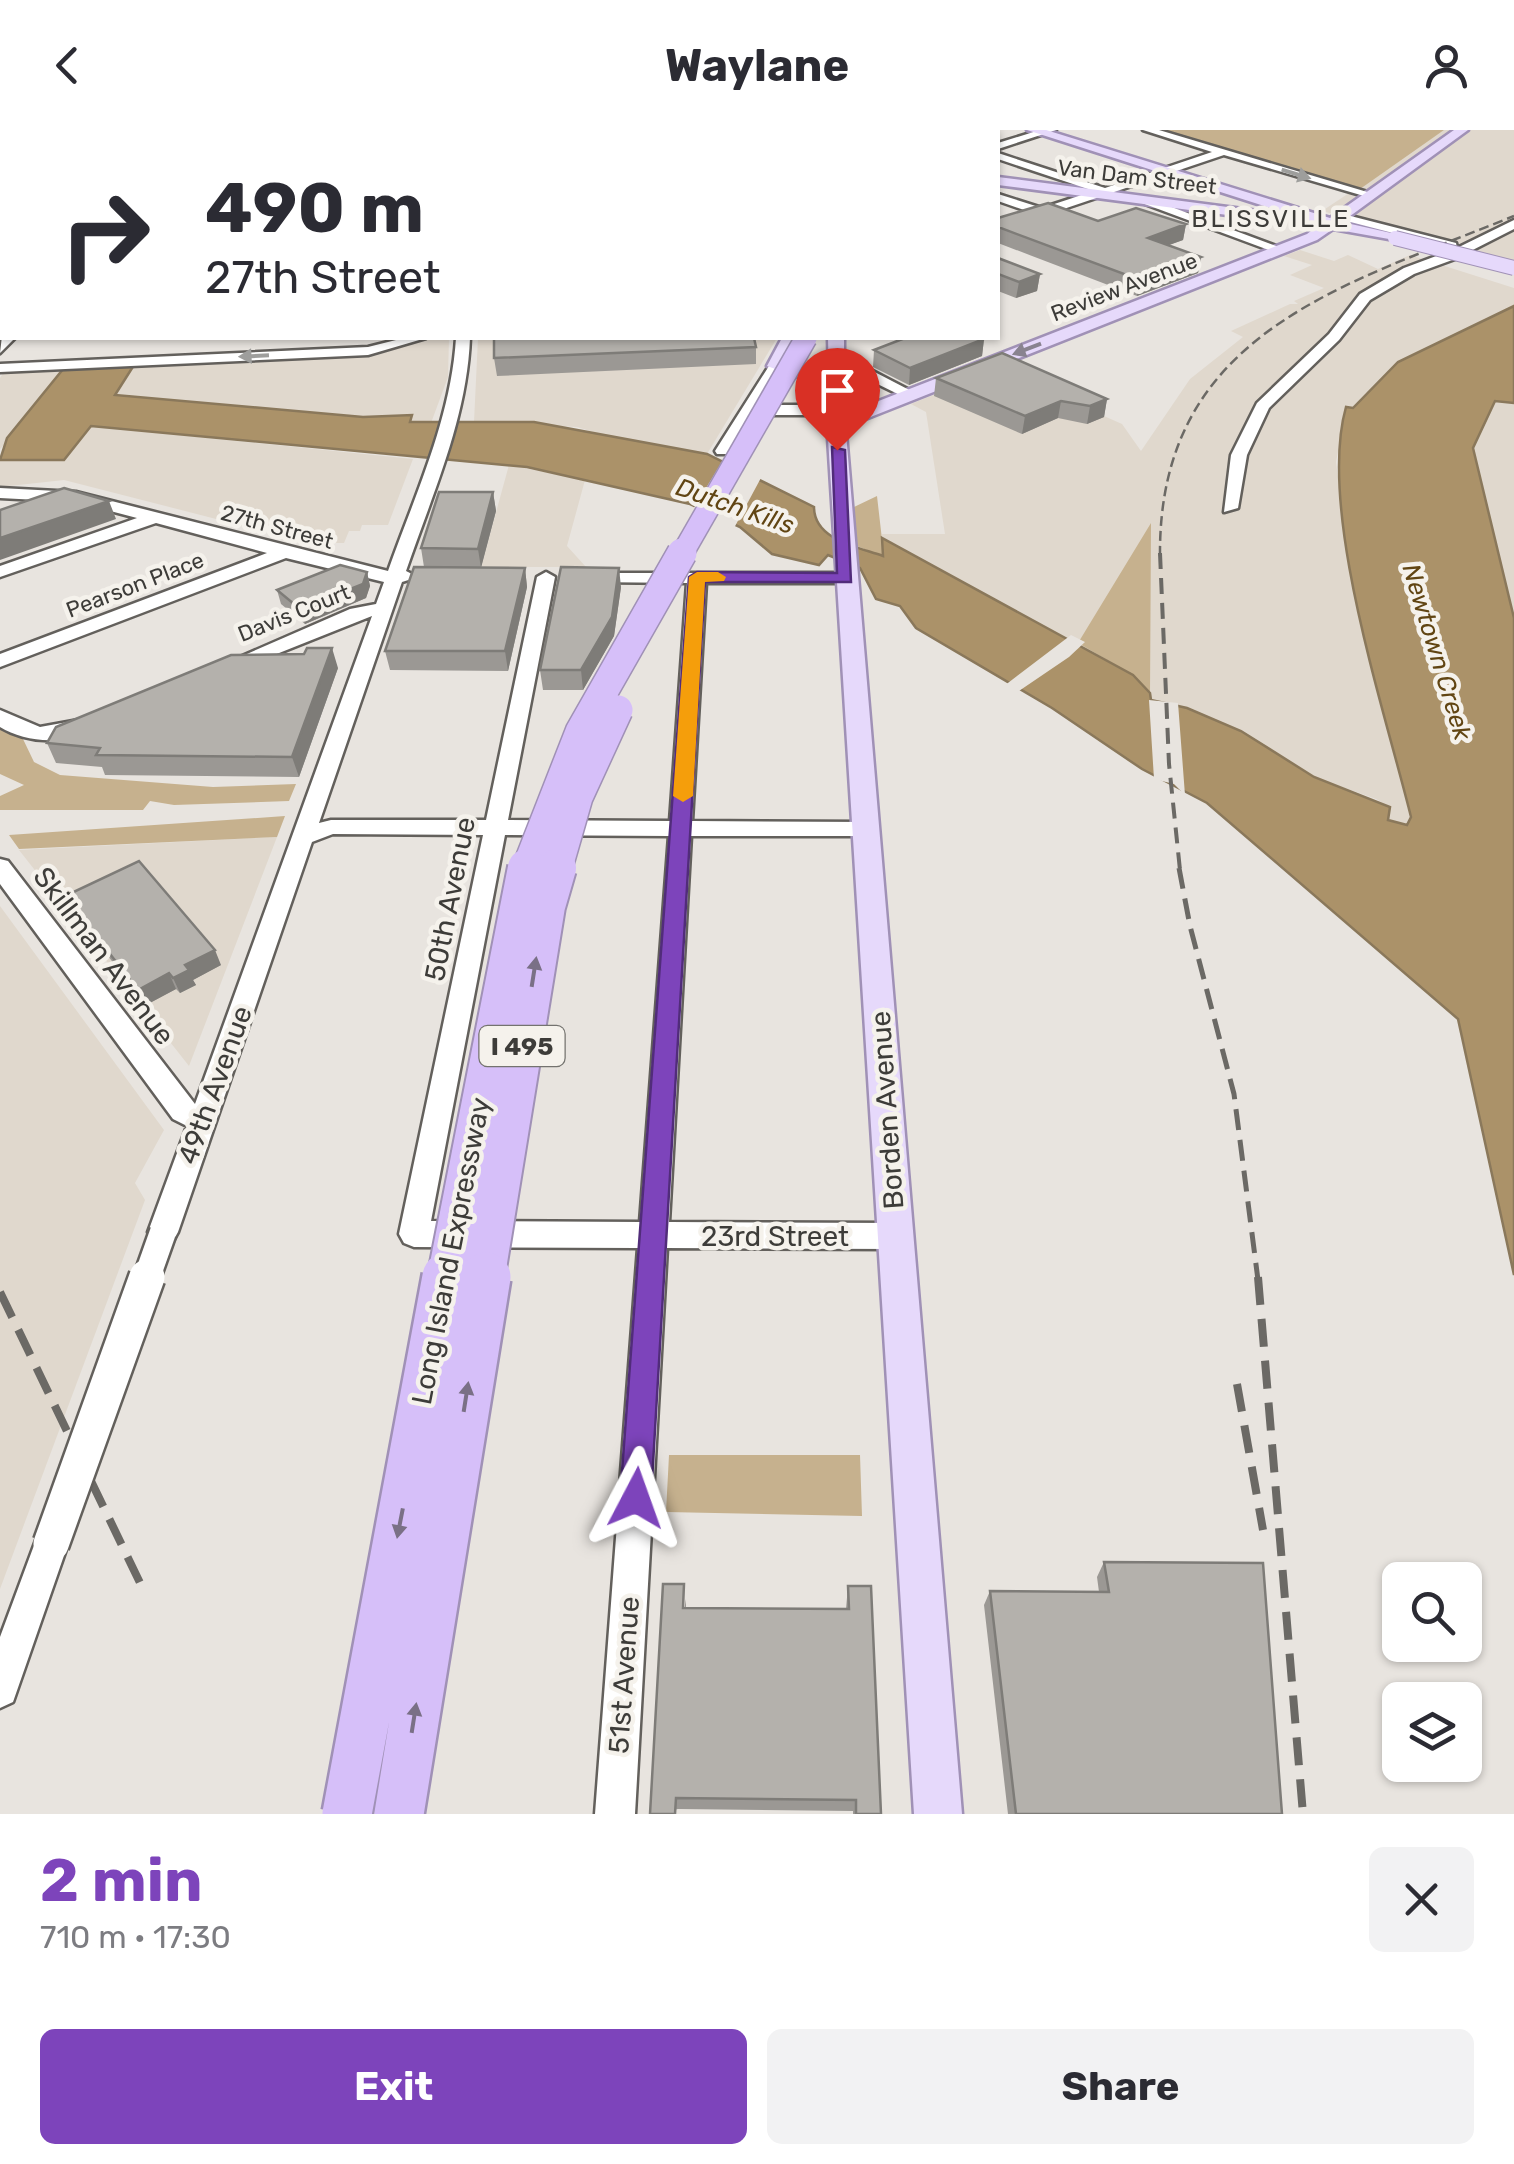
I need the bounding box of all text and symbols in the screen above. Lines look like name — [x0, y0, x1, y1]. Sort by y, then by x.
icon: back — [40, 38, 95, 93]
icon: person — [1419, 38, 1474, 93]
text: Waylane — [665, 39, 849, 92]
street label: Van Dam Street — [1056, 154, 1218, 200]
text: 490 m — [205, 167, 424, 250]
one-way arrow — [1281, 167, 1311, 182]
icon: right — [40, 170, 170, 300]
district label: BLISSVILLE — [1191, 204, 1351, 233]
street label: Review Avenue — [1047, 247, 1201, 327]
text: 27th Street — [205, 251, 441, 304]
one-way arrow — [1012, 342, 1042, 358]
one-way arrow — [238, 348, 270, 364]
pin — [795, 348, 880, 451]
icon: arrive — [810, 363, 865, 418]
water label: Dutch Kills — [672, 472, 798, 540]
street label: 27th Street — [218, 499, 337, 555]
street label: Pearson Place — [62, 546, 208, 624]
water label: Newtown Creek — [1396, 560, 1478, 745]
street label: Davis Court — [234, 578, 354, 648]
street label: 50th Avenue — [418, 814, 482, 984]
street label: Skillman Avenue — [26, 861, 182, 1051]
one-way arrow — [527, 956, 542, 988]
street label: 49th Avenue — [171, 1001, 259, 1169]
street label: Borden Avenue — [864, 1010, 910, 1210]
road number: I 495 — [480, 1026, 564, 1066]
street label: Long Island Expressway — [405, 1095, 497, 1407]
street label: 23rd Street — [701, 1220, 849, 1253]
one-way arrow — [458, 1381, 474, 1412]
position arrow — [584, 1446, 688, 1550]
one-way arrow — [392, 1508, 407, 1540]
map controls — [1382, 1562, 1482, 1782]
button: search — [1382, 1562, 1482, 1662]
street label: 51st Avenue — [602, 1595, 646, 1755]
button: layers — [1382, 1682, 1482, 1782]
one-way arrow — [407, 1701, 422, 1733]
text: 2 min — [40, 1845, 202, 1916]
button: close — [1369, 1847, 1474, 1952]
text: 710 m · 17:30 — [40, 1918, 231, 1956]
button: Exit — [40, 2029, 747, 2144]
button: Share — [767, 2029, 1474, 2144]

